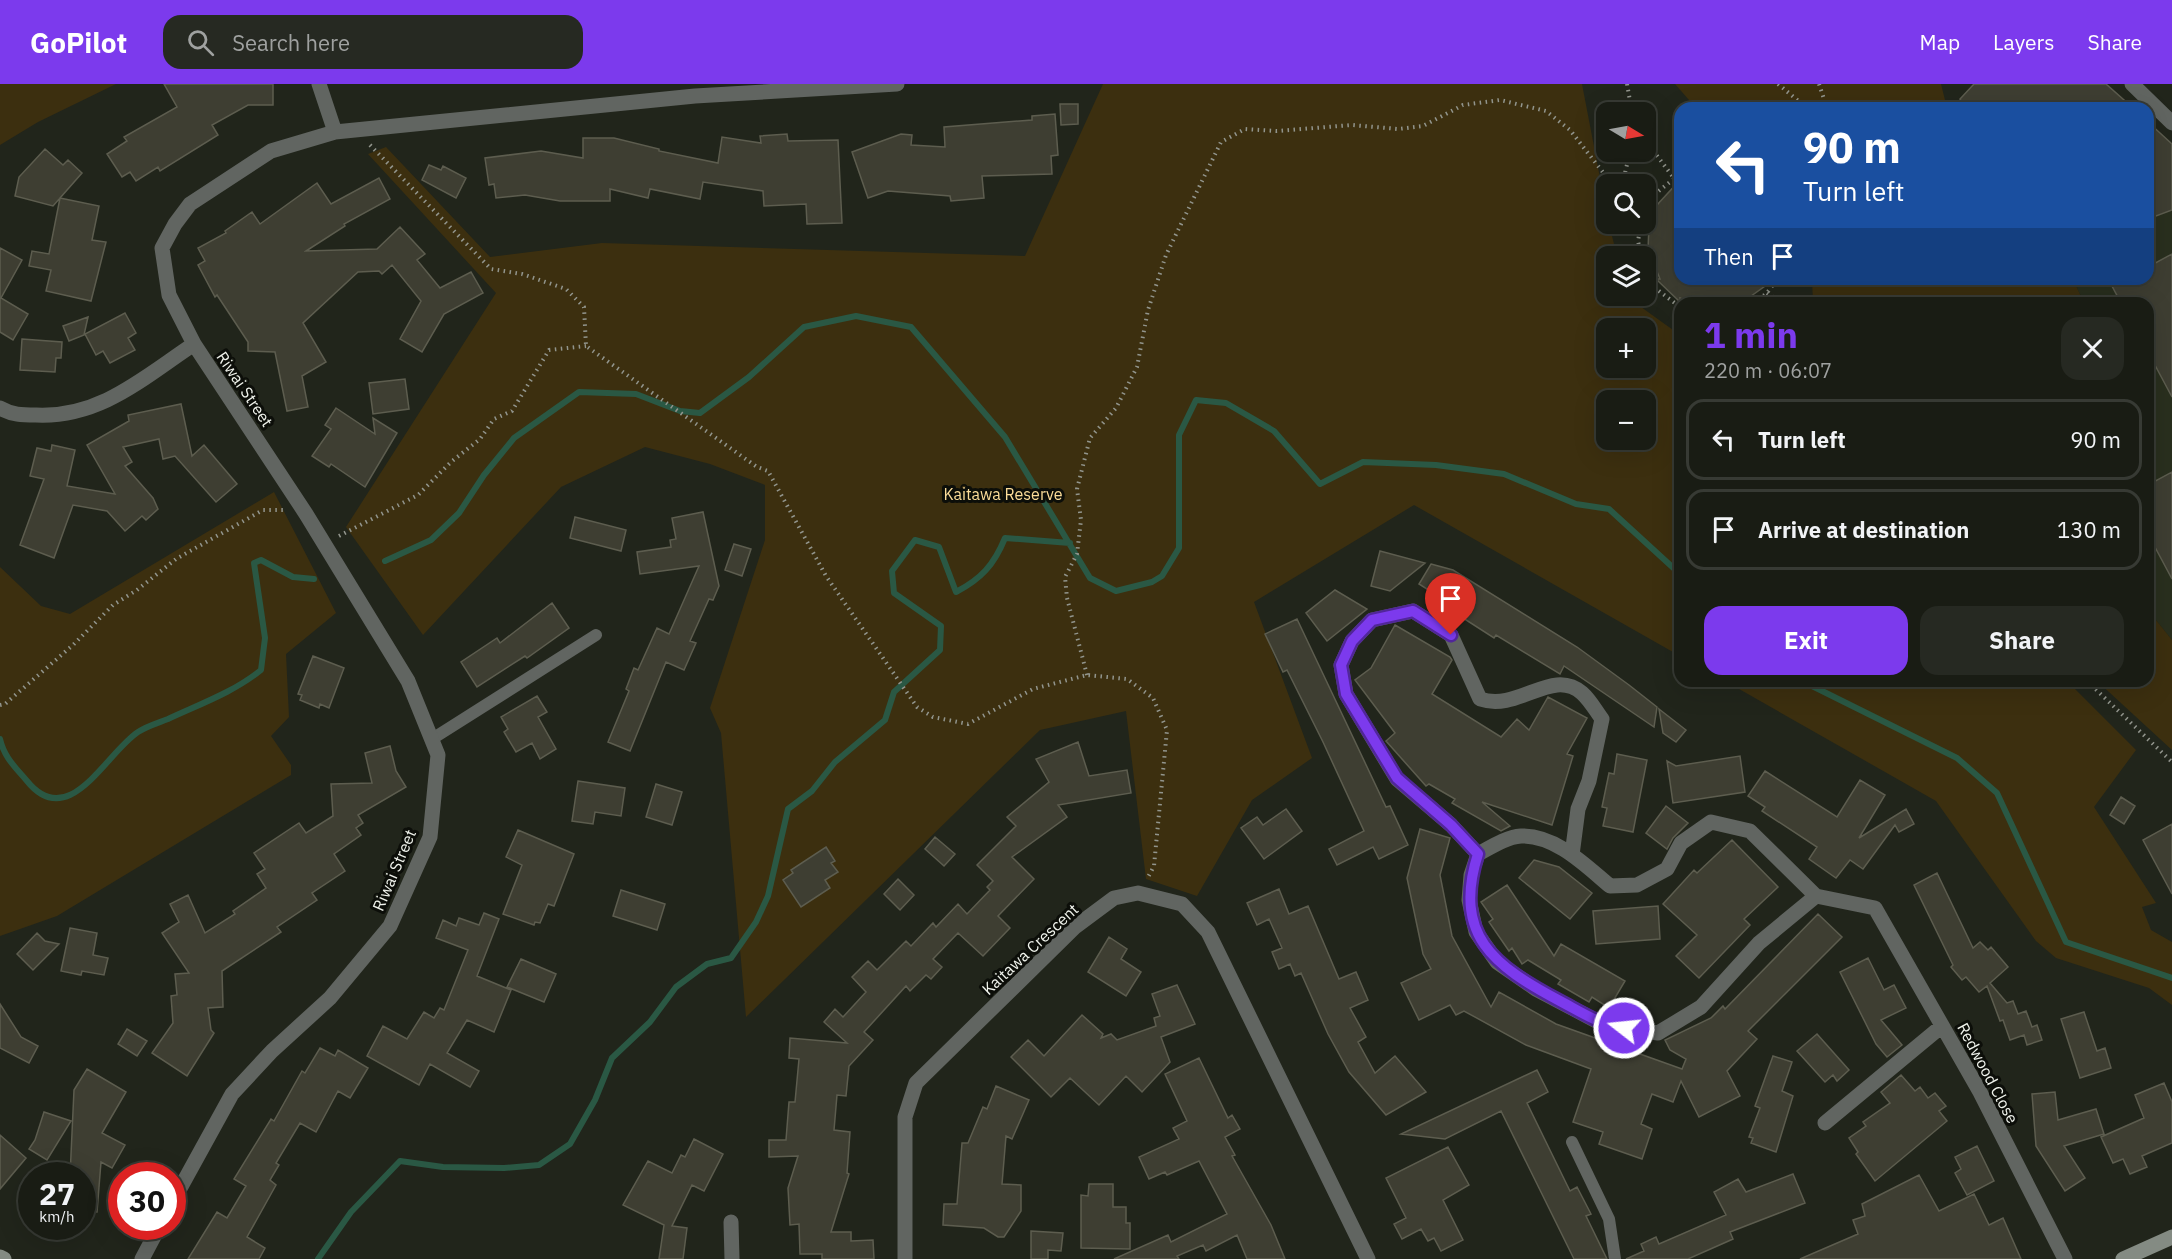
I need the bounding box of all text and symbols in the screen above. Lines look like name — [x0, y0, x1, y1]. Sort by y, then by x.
search box — [163, 15, 583, 69]
text: GoPilot — [30, 24, 127, 61]
icon: search — [184, 26, 217, 59]
text: Search here — [232, 28, 350, 57]
text: Map — [1920, 28, 1960, 56]
text: Layers — [1993, 28, 2055, 56]
text: Share — [2088, 28, 2142, 56]
north arrow — [1596, 102, 1656, 162]
map controls — [1596, 102, 1656, 450]
text: 90 m — [1803, 120, 1901, 175]
icon: left — [1704, 126, 1782, 204]
text: Turn left — [1803, 173, 1904, 208]
button: search — [1596, 174, 1656, 234]
icon: arrive — [1766, 240, 1799, 273]
text: Then — [1704, 242, 1754, 271]
button: layers — [1596, 246, 1656, 306]
text: 1 min — [1704, 311, 1798, 358]
button: close — [2061, 317, 2124, 380]
button: + — [1596, 318, 1656, 378]
street label: Riwai Street — [212, 348, 278, 430]
text: 220 m · 06:07 — [1704, 357, 1832, 384]
button: − — [1596, 390, 1656, 450]
icon: left — [1707, 423, 1740, 456]
text: Turn left — [1758, 425, 1846, 454]
text: 90 m — [2070, 425, 2121, 454]
park label: Kaitawa Reserve — [944, 484, 1063, 504]
icon: arrive — [1707, 513, 1740, 546]
text: Arrive at destination — [1758, 515, 1969, 544]
text: 130 m — [2057, 515, 2121, 544]
pin — [1425, 573, 1476, 635]
icon: arrive — [1434, 582, 1467, 615]
button: Exit — [1704, 606, 1908, 675]
button: Share — [1920, 606, 2124, 675]
street label: Riwai Street — [368, 826, 420, 914]
street label: Kaitawa Crescent — [978, 899, 1082, 999]
position arrow — [1592, 996, 1656, 1060]
street label: Redwood Close — [1953, 1019, 2023, 1127]
speed limit sign: 30 — [108, 1162, 186, 1240]
text: 27 — [39, 1174, 75, 1213]
text: km/h — [39, 1207, 75, 1226]

